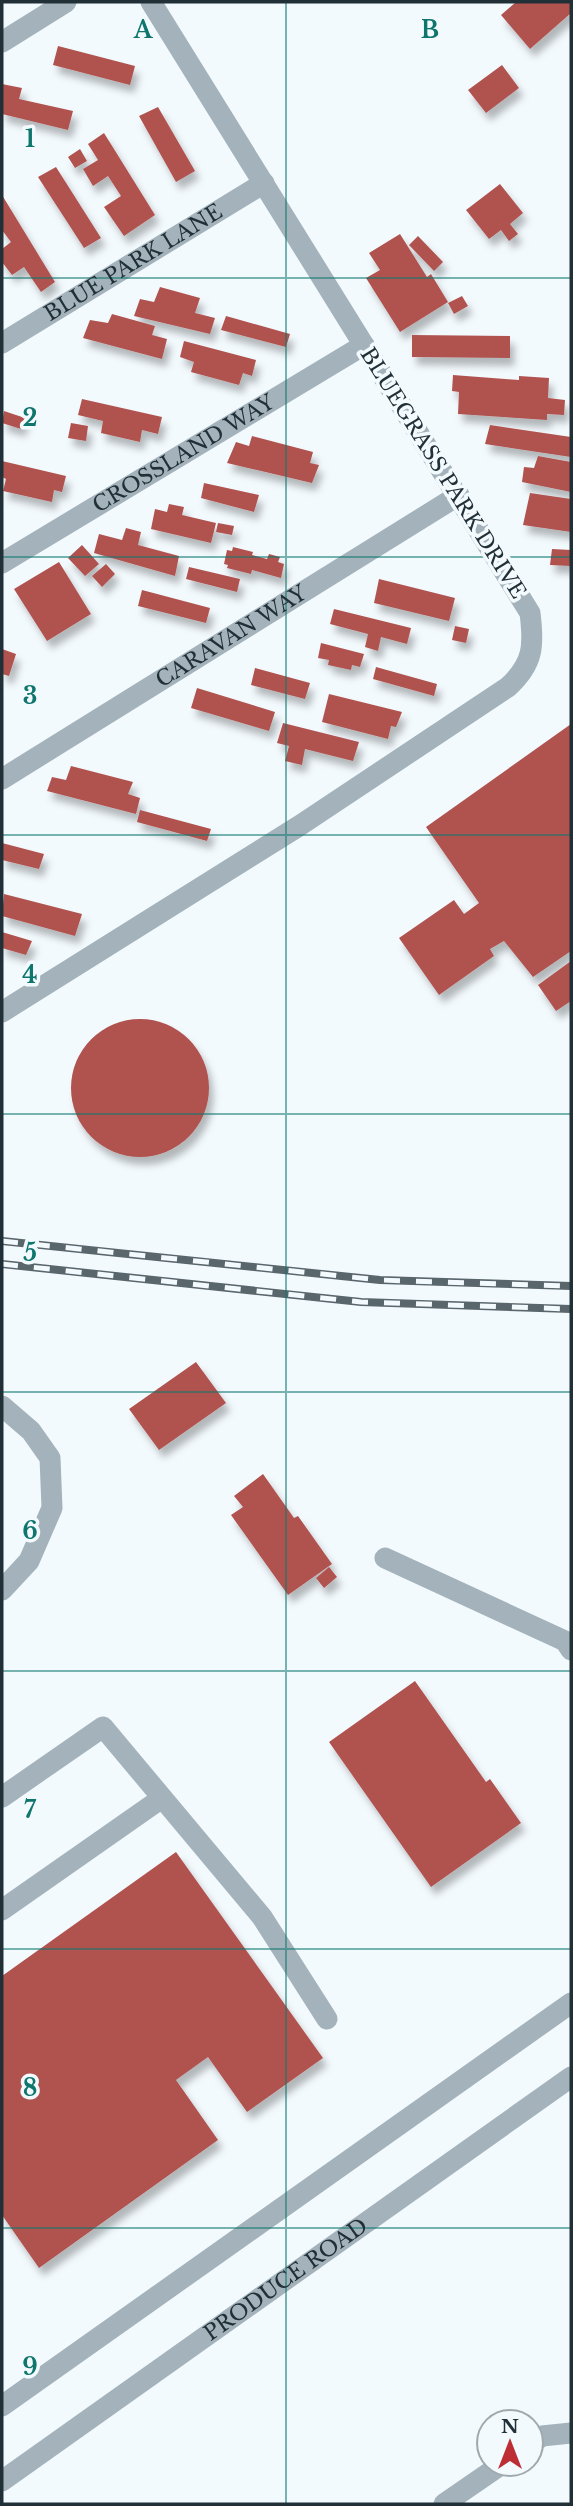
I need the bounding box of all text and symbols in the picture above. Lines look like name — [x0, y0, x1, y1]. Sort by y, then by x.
text: A — [133, 16, 154, 44]
text: B — [421, 16, 439, 44]
text: 1 — [25, 125, 35, 153]
street label: BLUE PARK LANE — [40, 199, 227, 327]
street label: BLUEGRASS PARK DRIVE — [355, 343, 531, 603]
street label: CROSSLAND WAY — [88, 389, 280, 518]
text: 2 — [23, 404, 37, 432]
street label: CARAVAN WAY — [151, 580, 312, 693]
text: 3 — [23, 682, 37, 710]
text: 4 — [22, 961, 38, 989]
text: 5 — [23, 1239, 37, 1267]
text: 6 — [22, 1517, 38, 1545]
text: 7 — [24, 1796, 37, 1824]
text: 8 — [23, 2074, 37, 2102]
street label: PRODUCE ROAD — [199, 2213, 373, 2346]
text: 9 — [22, 2353, 38, 2381]
north arrow — [475, 2408, 545, 2478]
text: N — [501, 2415, 519, 2438]

